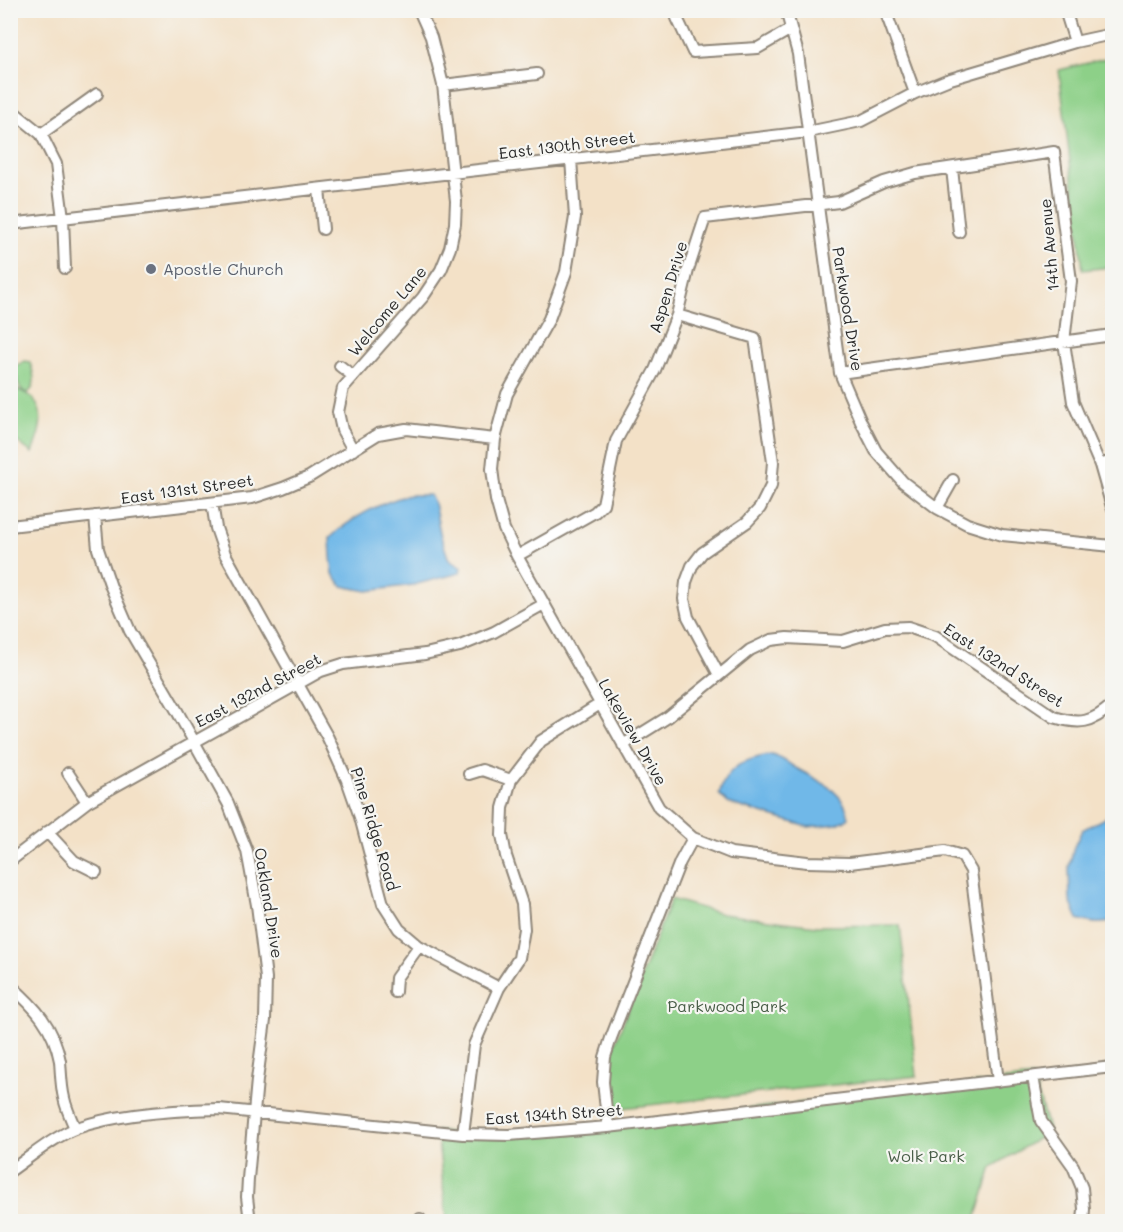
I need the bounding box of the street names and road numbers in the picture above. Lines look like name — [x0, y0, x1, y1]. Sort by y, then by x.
street label: East 130th Street — [497, 126, 637, 163]
street label: 14th Avenue — [1034, 198, 1063, 292]
street label: Aspen Drive — [644, 238, 691, 335]
street label: Parkwood Drive — [828, 245, 869, 372]
street label: Welcome Lane — [343, 261, 431, 360]
street label: East 131st Street — [119, 469, 255, 508]
street label: East 132nd Street — [940, 618, 1069, 711]
street label: East 132nd Street — [191, 648, 324, 732]
street label: Lakeview Drive — [594, 675, 672, 789]
street label: Pine Ridge Road — [347, 765, 404, 893]
street label: Oakland Drive — [250, 846, 289, 960]
street label: East 134th Street — [485, 1098, 623, 1129]

